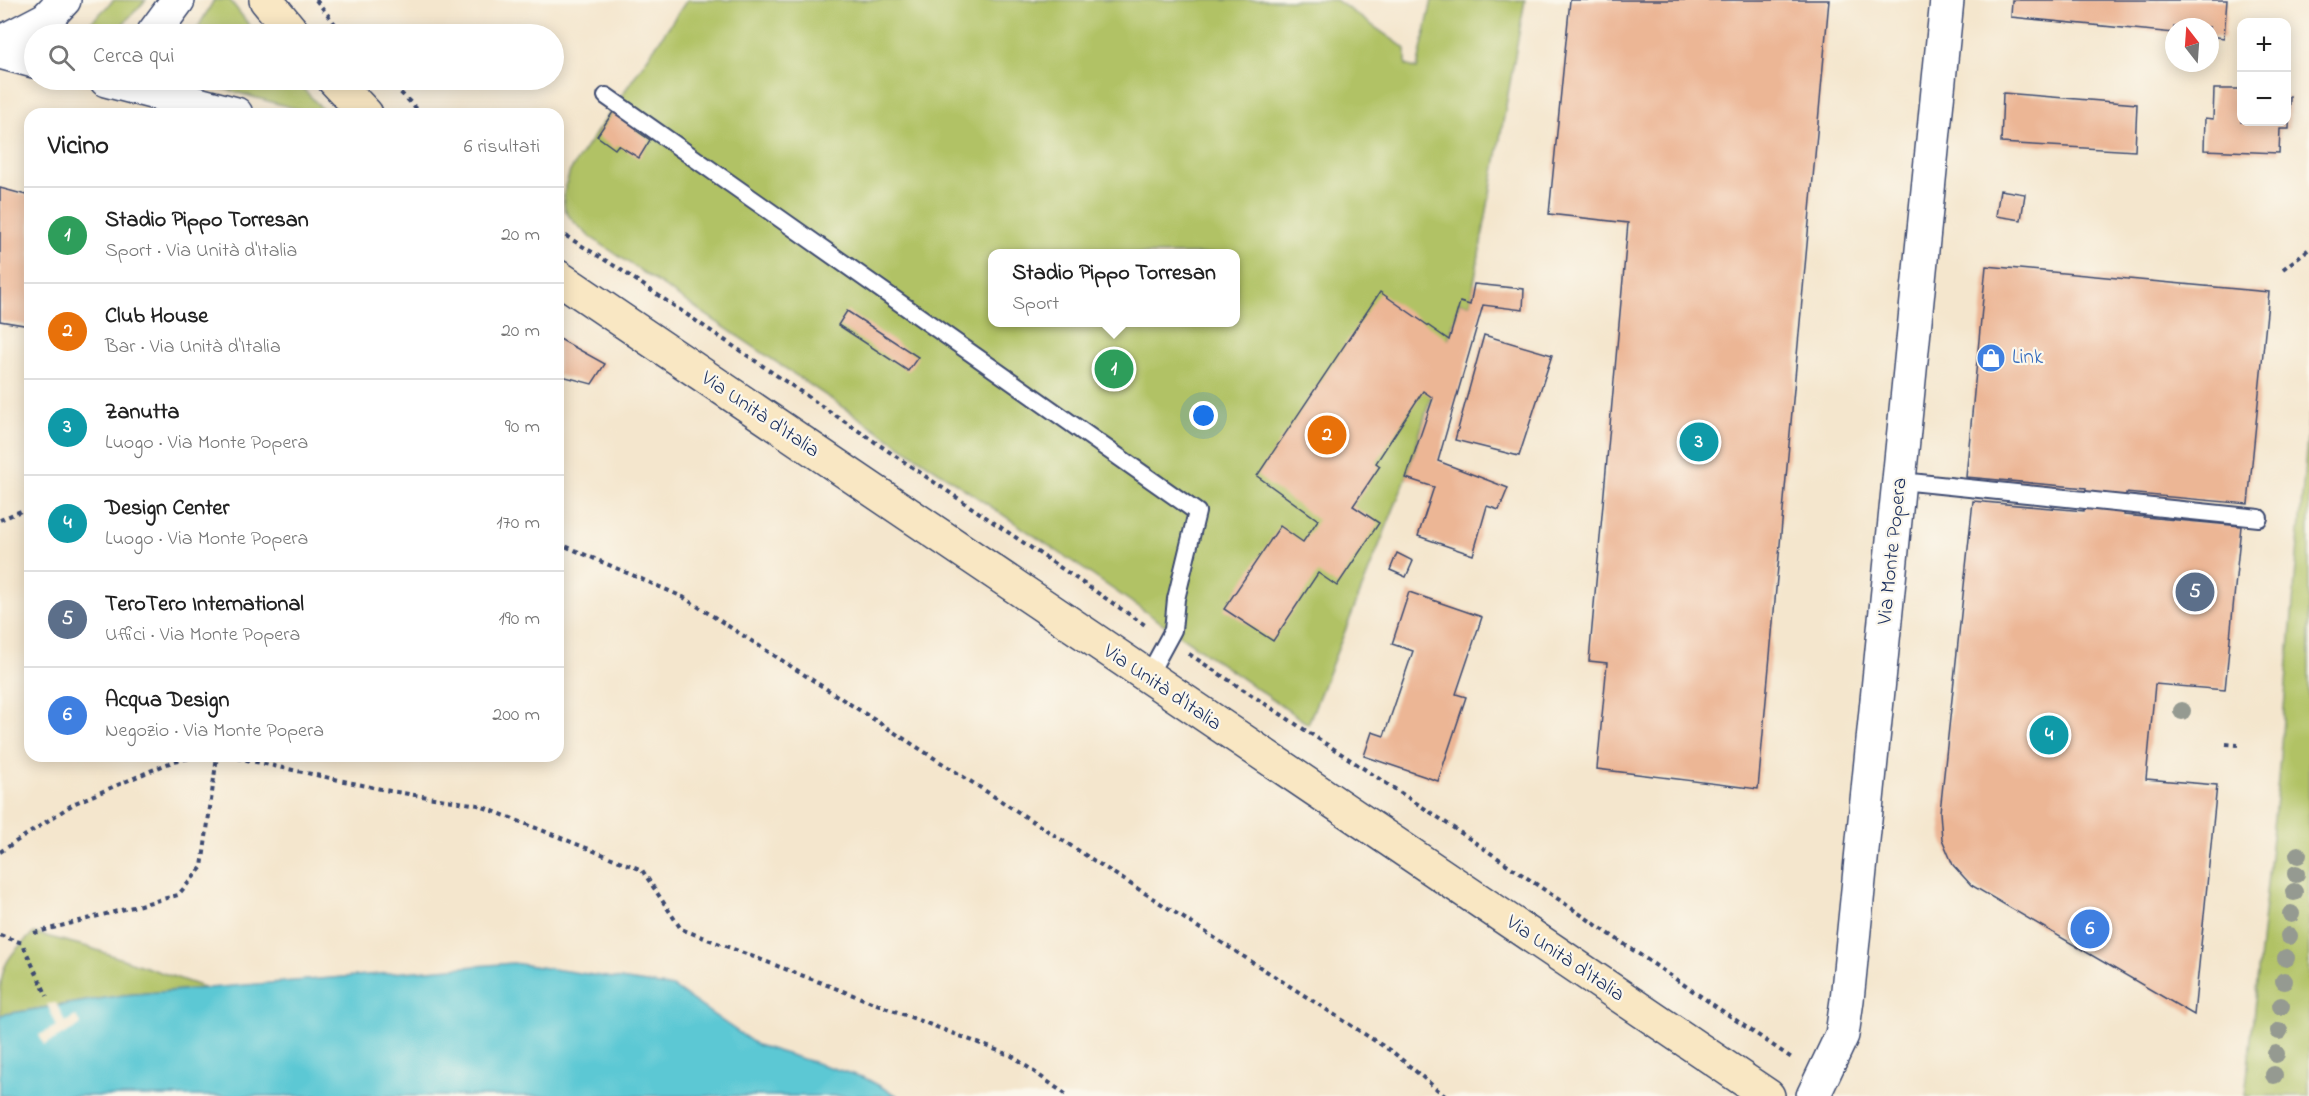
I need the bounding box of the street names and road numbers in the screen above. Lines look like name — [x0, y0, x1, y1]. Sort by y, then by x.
street label: Via Unità d'Italia — [694, 364, 825, 466]
street label: Via Monte Popera — [1870, 476, 1916, 627]
street label: Via Unità d'Italia — [1096, 637, 1227, 739]
street label: Via Unità d'Italia — [1499, 908, 1630, 1010]

